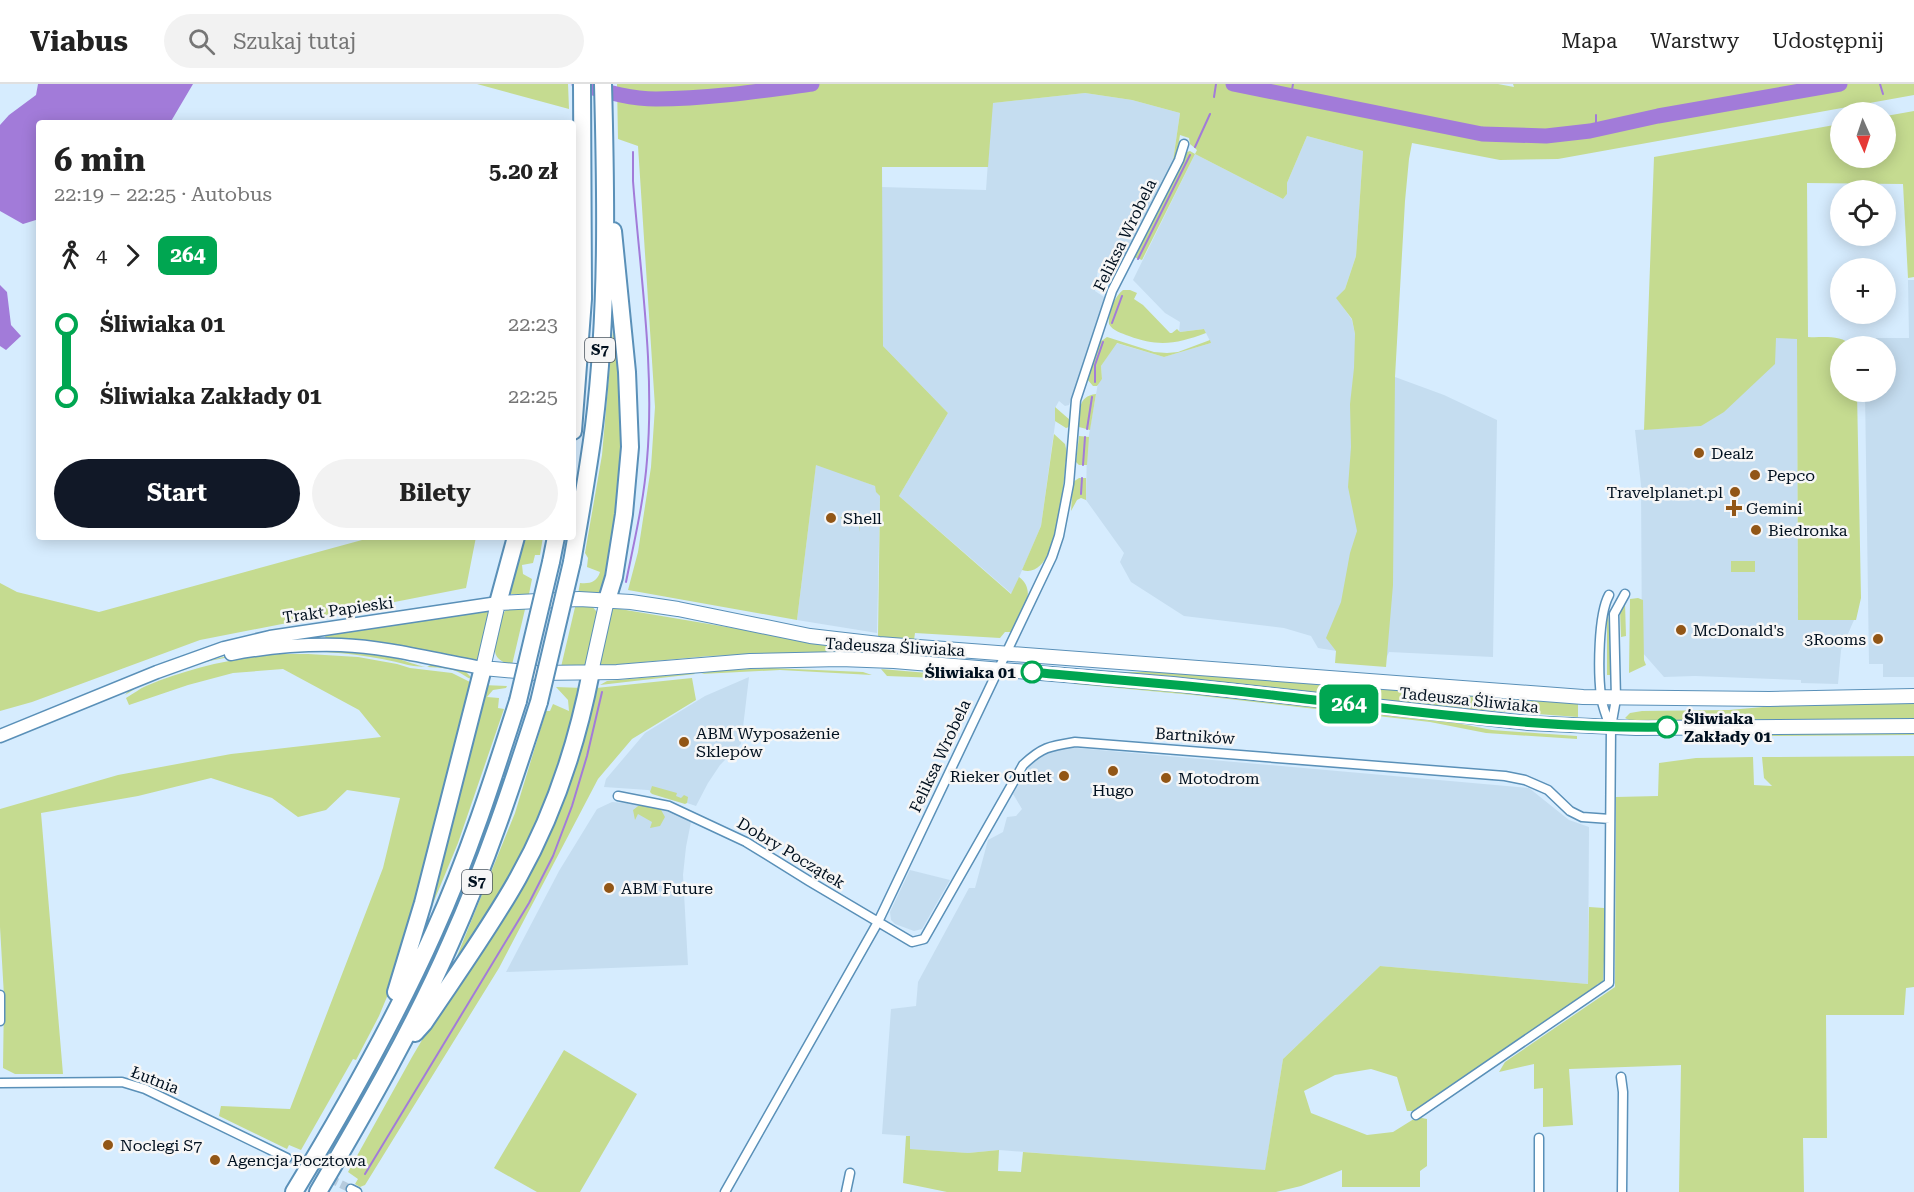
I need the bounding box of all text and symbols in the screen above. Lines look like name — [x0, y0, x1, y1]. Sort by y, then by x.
search box — [164, 14, 584, 68]
text: Viabus — [30, 25, 128, 58]
icon: search — [185, 25, 218, 58]
text: Szukaj tutaj — [233, 29, 356, 54]
text: Mapa — [1561, 29, 1617, 53]
text: Warstwy — [1650, 29, 1739, 53]
text: Udostępnij — [1772, 29, 1884, 53]
north arrow — [1830, 102, 1896, 168]
map controls — [1830, 102, 1896, 402]
text: 6 min — [54, 140, 146, 179]
text: 5.20 zł — [489, 159, 558, 184]
street label: Feliksa Wrobela — [1090, 176, 1161, 294]
button: locate — [1830, 180, 1896, 246]
text: 22:19 – 22:25 · Autobus — [54, 182, 272, 206]
icon: walk — [54, 239, 87, 272]
icon: forward — [116, 239, 149, 272]
text: 4 — [96, 243, 107, 267]
text: 264 — [170, 243, 205, 267]
button: + — [1830, 258, 1896, 324]
text: Śliwiaka 01 — [100, 312, 225, 337]
text: 22:23 — [508, 312, 558, 336]
button: − — [1830, 336, 1896, 402]
road number: S7 — [585, 338, 615, 362]
text: Śliwiaka Zakłady 01 — [100, 384, 322, 409]
text: 22:25 — [508, 384, 558, 408]
place label: Dealz — [1711, 444, 1754, 463]
marker: Dealz — [1692, 446, 1706, 460]
button: Start — [54, 459, 300, 528]
button: Bilety — [312, 459, 558, 528]
place label: Pepco — [1767, 466, 1815, 485]
marker: Pepco — [1748, 468, 1762, 482]
place label: Travelplanet.pl — [1607, 483, 1723, 502]
marker: Travelplanet.pl — [1728, 485, 1742, 499]
place label: Gemini — [1746, 499, 1803, 518]
marker: Gemini — [1727, 501, 1741, 515]
place label: Shell — [843, 509, 882, 528]
marker: Shell — [824, 511, 838, 525]
place label: Biedronka — [1768, 521, 1848, 540]
marker: Biedronka — [1749, 523, 1763, 537]
street label: Trakt Papieski — [281, 593, 395, 627]
place label: McDonald's — [1693, 621, 1785, 640]
marker: McDonald's — [1674, 623, 1688, 637]
place label: 3Rooms — [1804, 630, 1866, 649]
marker: 3Rooms — [1871, 632, 1885, 646]
street label: Tadeusza Śliwiaka — [824, 634, 966, 660]
marker: Śliwiaka 01 — [1021, 661, 1043, 683]
place label: Śliwiaka 01 — [925, 663, 1016, 682]
street label: Tadeusza Śliwiaka — [1398, 683, 1540, 717]
line badge: 264 — [1314, 684, 1384, 724]
text: 264 — [1331, 692, 1367, 716]
street label: Feliksa Wrobela — [906, 696, 975, 816]
place label: Śliwiaka Zakłady 01 — [1684, 709, 1772, 746]
marker: Śliwiaka Zakłady 01 — [1656, 716, 1678, 738]
place label: ABM Wyposażenie Sklepów — [696, 724, 840, 761]
street label: Bartników — [1154, 724, 1236, 748]
marker: ABM Wyposażenie Sklepów — [677, 735, 691, 749]
marker: Hugo — [1106, 764, 1120, 778]
place label: Rieker Outlet — [950, 767, 1052, 786]
marker: Rieker Outlet — [1057, 769, 1071, 783]
place label: Motodrom — [1178, 769, 1260, 788]
marker: Motodrom — [1159, 771, 1173, 785]
place label: Hugo — [1092, 781, 1134, 800]
street label: Dobry Początek — [734, 813, 848, 893]
road number: S7 — [462, 870, 492, 894]
place label: ABM Future — [621, 879, 713, 898]
marker: ABM Future — [602, 881, 616, 895]
street label: Łutnia — [128, 1062, 182, 1098]
place label: Noclegi S7 — [120, 1136, 202, 1155]
marker: Noclegi S7 — [101, 1138, 115, 1152]
place label: Agencja Pocztowa — [227, 1151, 366, 1170]
marker: Agencja Pocztowa — [208, 1153, 222, 1167]

